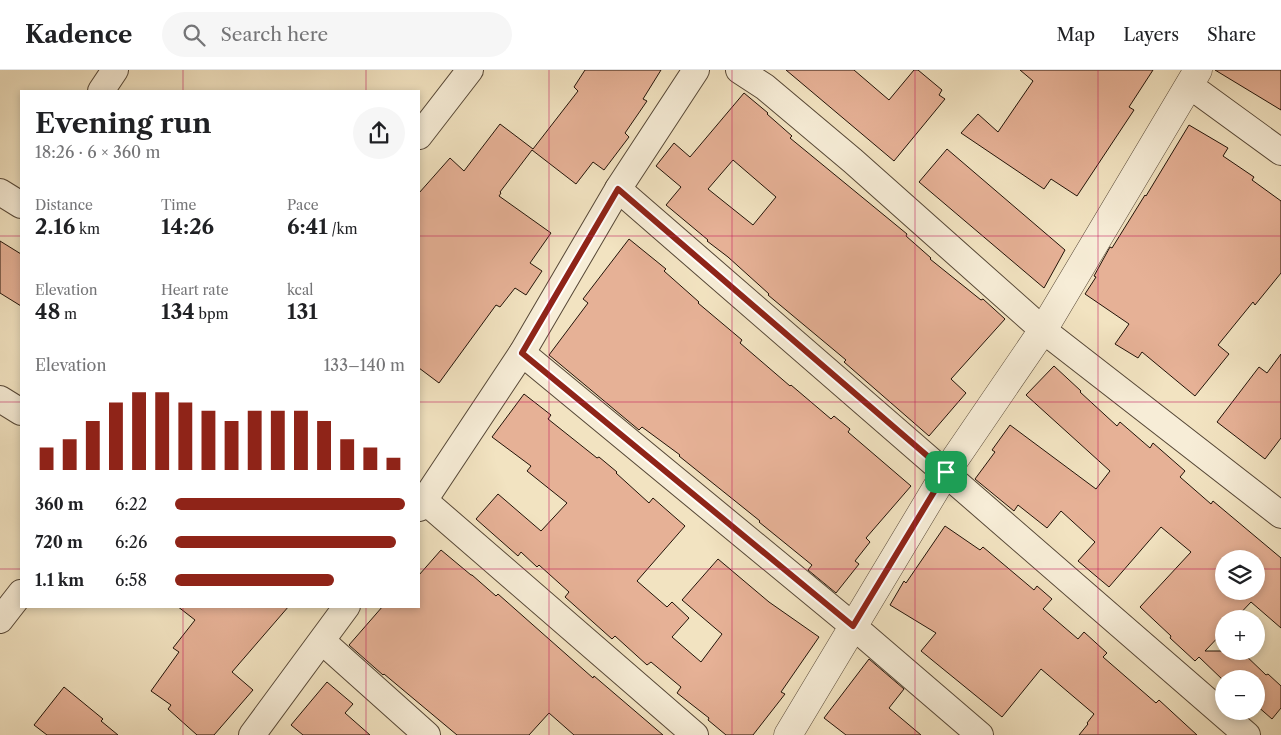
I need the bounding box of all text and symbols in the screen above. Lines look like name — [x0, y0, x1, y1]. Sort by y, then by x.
search box — [162, 12, 512, 57]
text: Kadence — [25, 20, 132, 49]
icon: search — [180, 21, 208, 49]
text: Search here — [220, 23, 328, 46]
text: Map — [1057, 24, 1095, 46]
text: Layers — [1123, 24, 1179, 46]
text: Share — [1207, 24, 1256, 46]
text: Evening run — [35, 106, 211, 140]
button: share — [353, 107, 405, 159]
text: 18:26 · 6 × 360 m — [35, 142, 160, 162]
text: Distance — [35, 196, 93, 214]
text: Time — [161, 196, 196, 214]
text: Pace — [287, 196, 319, 214]
text: 2.16 — [35, 214, 75, 239]
text: 14:26 — [161, 214, 214, 239]
text: 6:41 — [287, 214, 328, 239]
text: km — [75, 220, 100, 238]
text: /km — [328, 220, 358, 238]
text: Elevation — [35, 281, 98, 299]
text: Heart rate — [161, 281, 228, 299]
text: kcal — [287, 281, 313, 299]
text: 48 — [35, 299, 60, 324]
text: 134 — [161, 299, 195, 324]
text: 131 — [287, 299, 318, 324]
text: m — [60, 305, 77, 323]
text: bpm — [195, 305, 229, 323]
text: Elevation — [35, 355, 106, 375]
text: 133–140 m — [324, 355, 405, 375]
pin — [925, 451, 967, 493]
icon: arrive — [932, 458, 960, 486]
text: 360 m — [35, 494, 84, 514]
text: 6:22 — [115, 494, 147, 514]
text: 720 m — [35, 532, 83, 552]
text: 6:26 — [115, 532, 147, 552]
map controls — [1215, 550, 1265, 720]
button: layers — [1215, 550, 1265, 600]
text: 1.1 km — [35, 570, 84, 590]
text: 6:58 — [115, 570, 147, 590]
button: + — [1215, 610, 1265, 660]
button: − — [1215, 670, 1265, 720]

